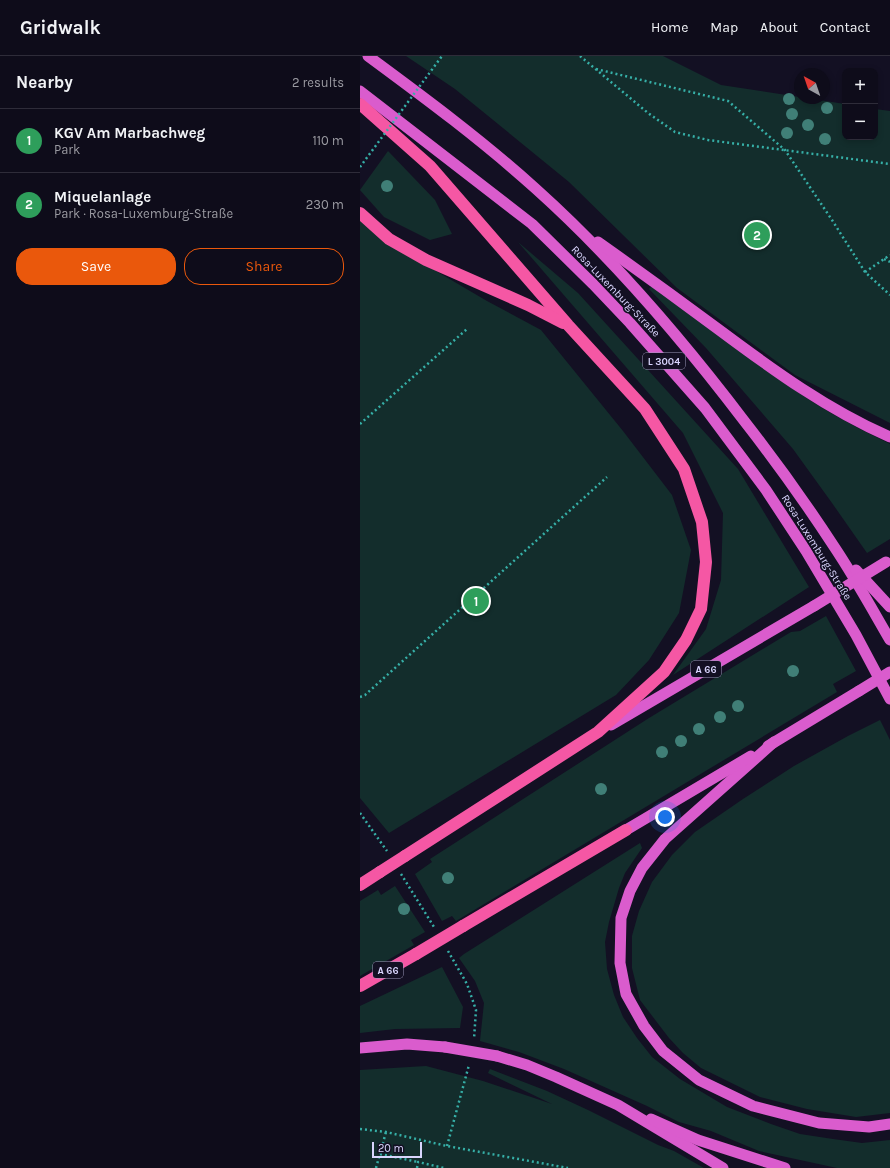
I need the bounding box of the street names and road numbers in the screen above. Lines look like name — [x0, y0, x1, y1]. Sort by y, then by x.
street label: Rosa-Luxemburg-Straße — [569, 243, 663, 340]
road number: L 3004 — [643, 353, 685, 369]
street label: Rosa-Luxemburg-Straße — [779, 492, 855, 603]
road number: A 66 — [691, 661, 721, 677]
road number: A 66 — [373, 962, 403, 978]

